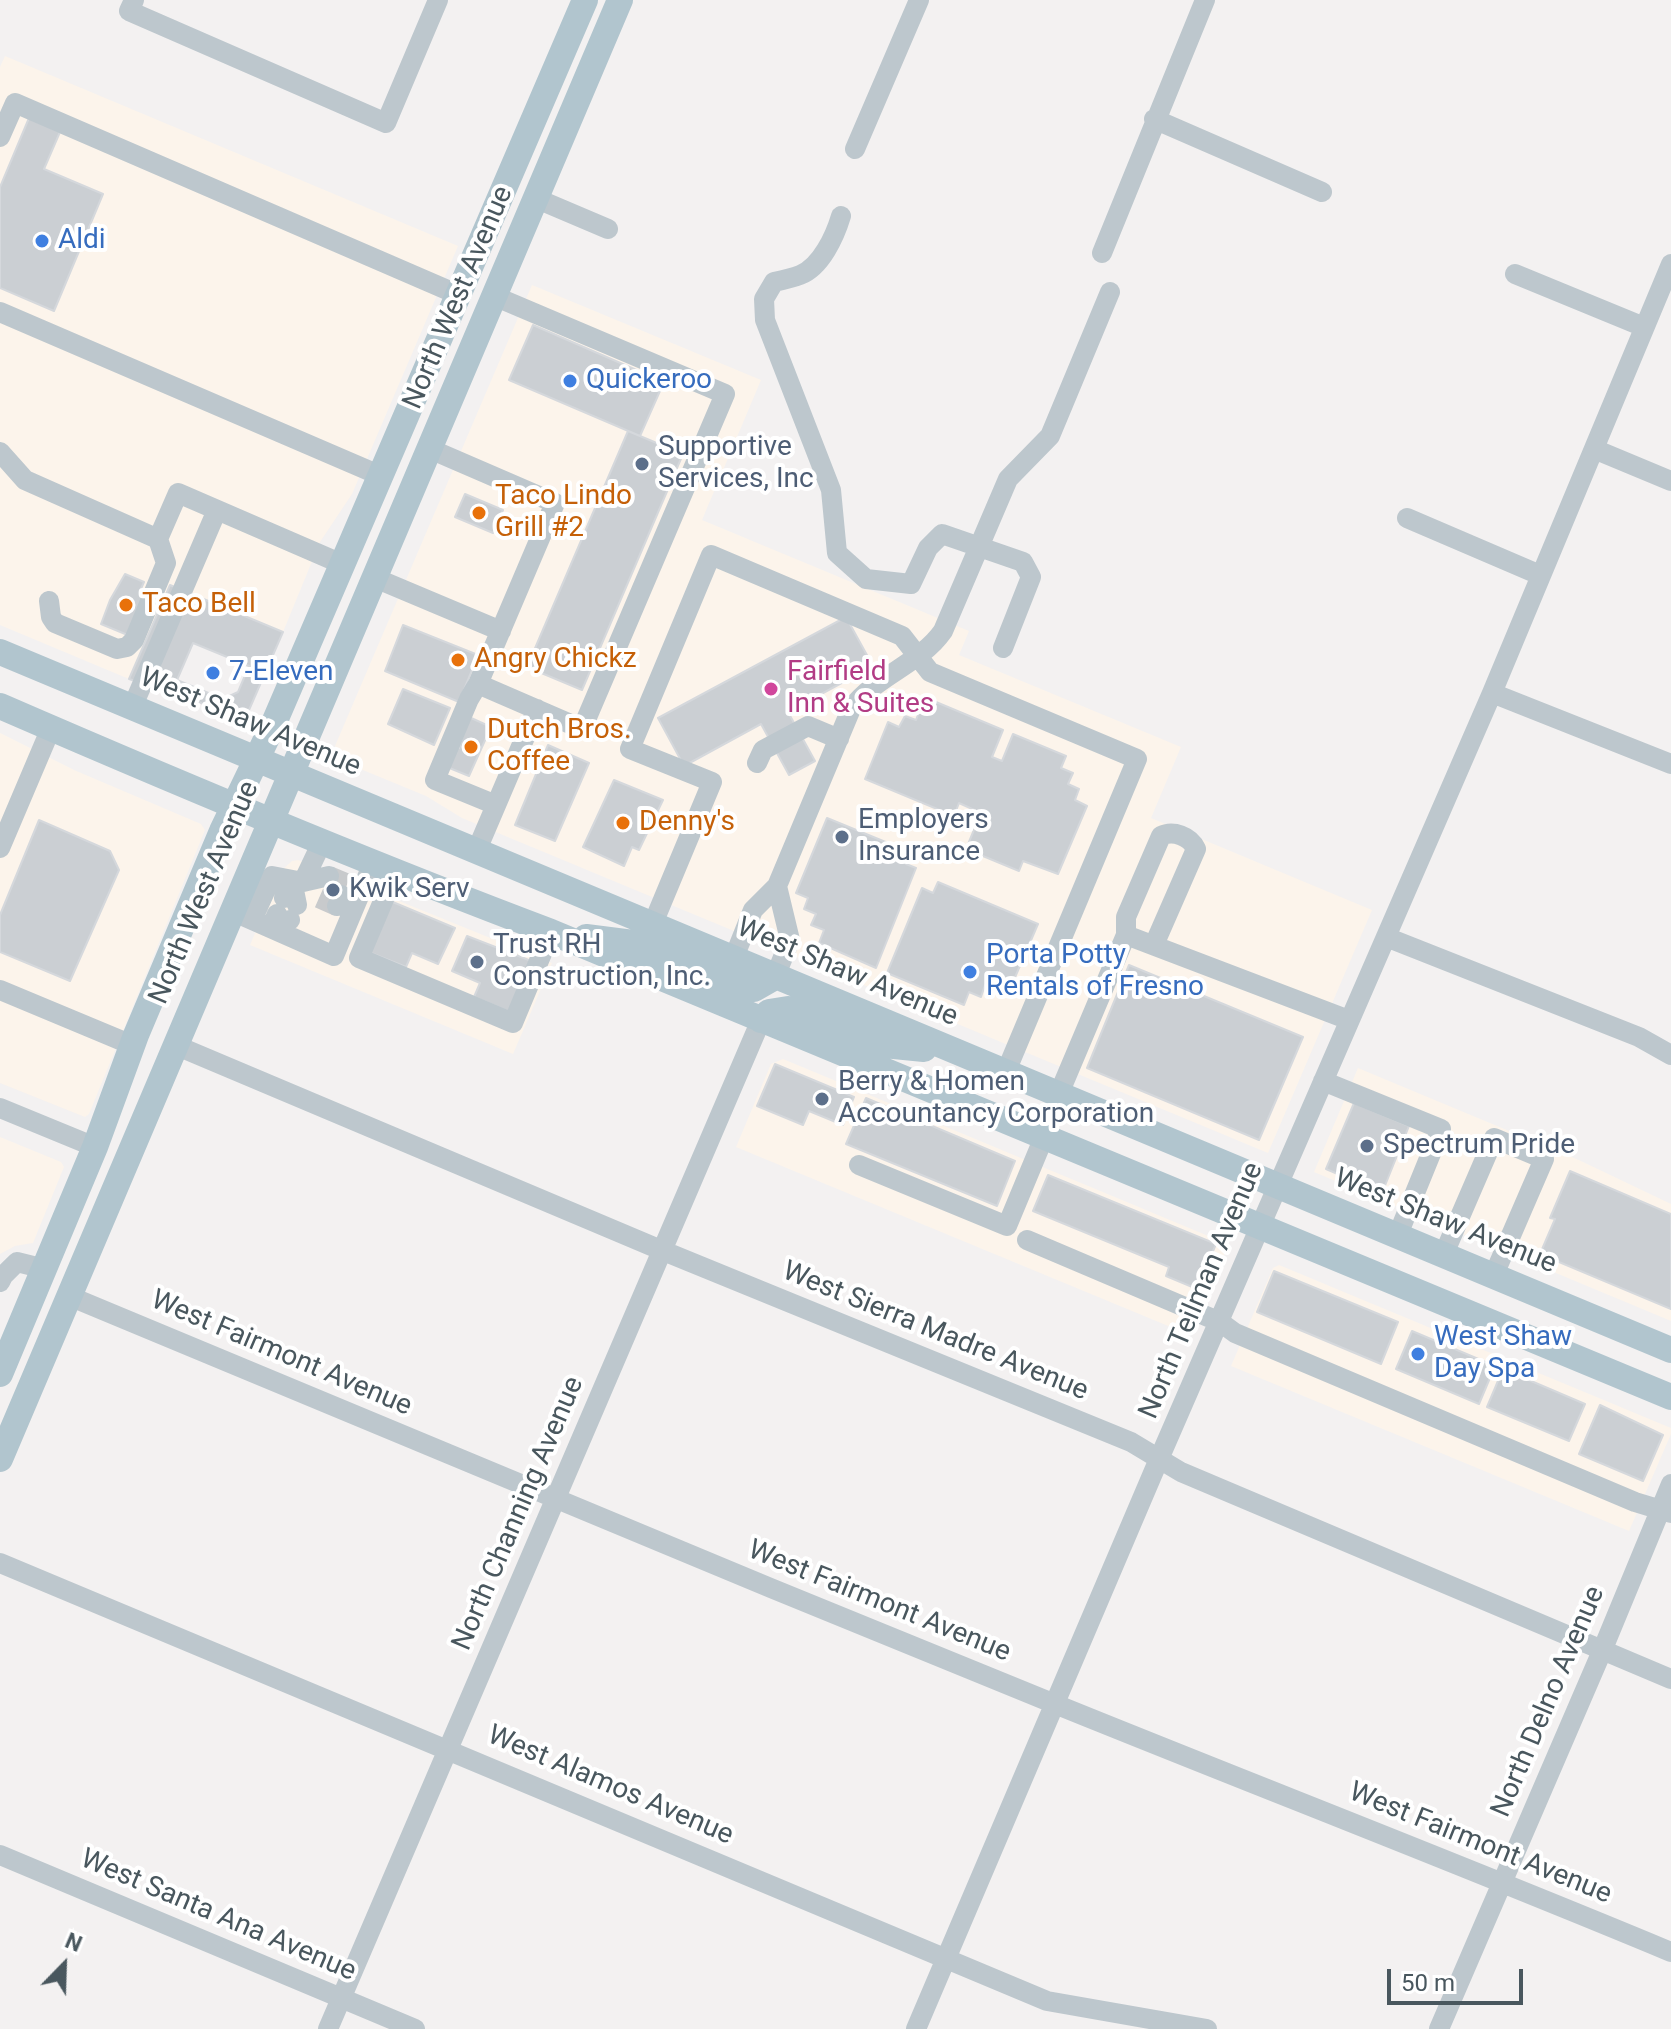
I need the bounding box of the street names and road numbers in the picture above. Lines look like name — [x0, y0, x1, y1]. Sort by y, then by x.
street label: North West Avenue — [397, 181, 521, 415]
street label: West Shaw Avenue — [135, 661, 365, 785]
street label: North West Avenue — [143, 776, 267, 1010]
street label: West Shaw Avenue — [732, 911, 962, 1035]
street label: North Teilman Avenue — [1133, 1158, 1271, 1424]
street label: West Shaw Avenue — [1329, 1162, 1561, 1282]
street label: West Sierra Madre Avenue — [777, 1255, 1093, 1409]
street label: West Fairmont Avenue — [146, 1284, 416, 1424]
street label: North Channing Avenue — [446, 1372, 592, 1656]
street label: West Fairmont Avenue — [743, 1534, 1015, 1670]
street label: North Delno Avenue — [1485, 1581, 1613, 1823]
street label: West Alamos Avenue — [482, 1719, 738, 1853]
street label: West Fairmont Avenue — [1344, 1776, 1616, 1912]
street label: West Santa Ana Avenue — [75, 1843, 361, 1989]

